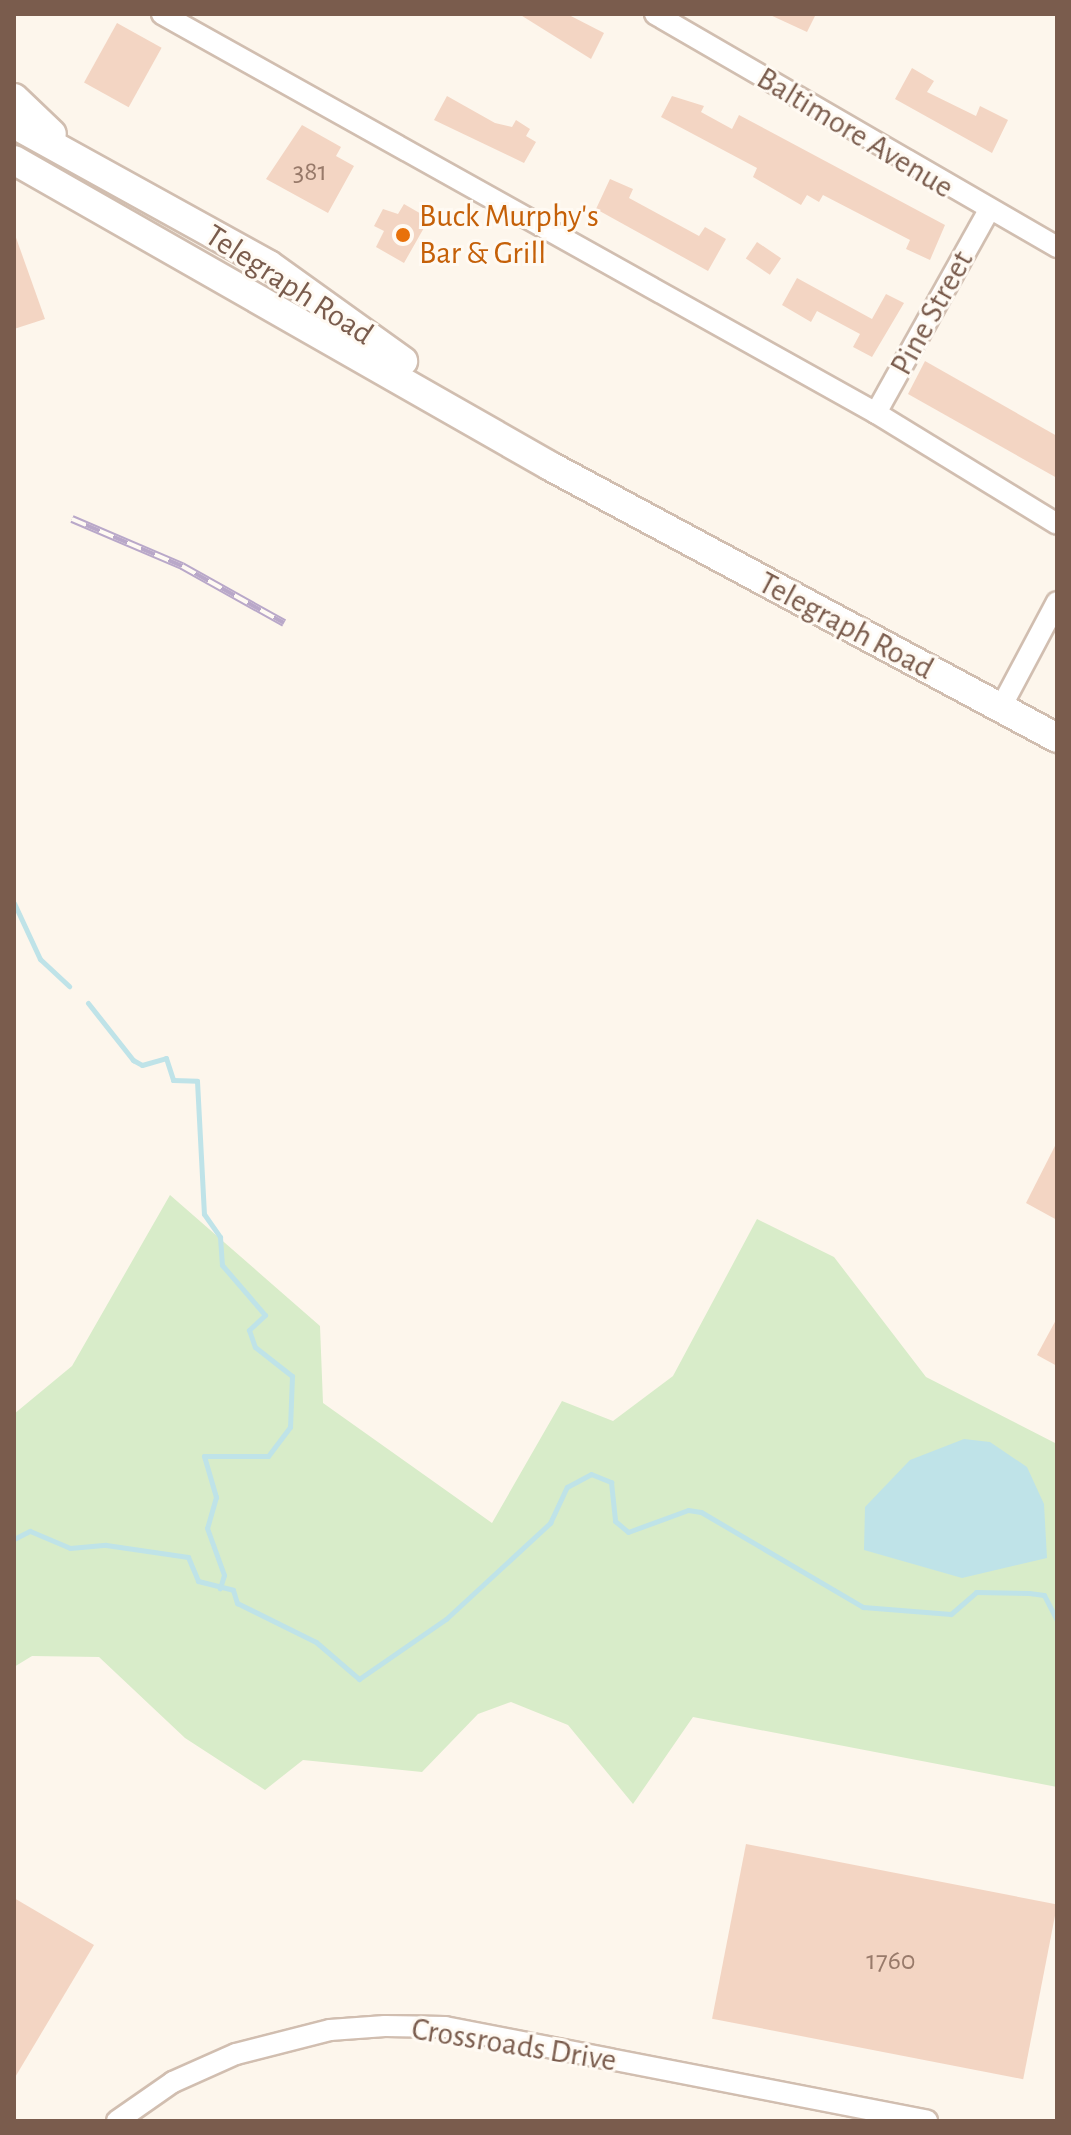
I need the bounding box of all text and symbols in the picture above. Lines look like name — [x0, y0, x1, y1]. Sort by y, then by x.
street label: Baltimore Avenue — [750, 59, 960, 207]
house number: 381 — [293, 155, 327, 189]
place label: Buck Murphy's Bar & Grill — [419, 198, 599, 273]
street label: Telegraph Road — [198, 216, 380, 354]
marker: Buck Murphy's Bar & Grill — [394, 226, 412, 244]
street label: Pine Street — [882, 244, 982, 382]
street label: Telegraph Road — [752, 564, 940, 688]
house number: 1760 — [866, 1944, 916, 1978]
street label: Crossroads Drive — [409, 2010, 619, 2080]

